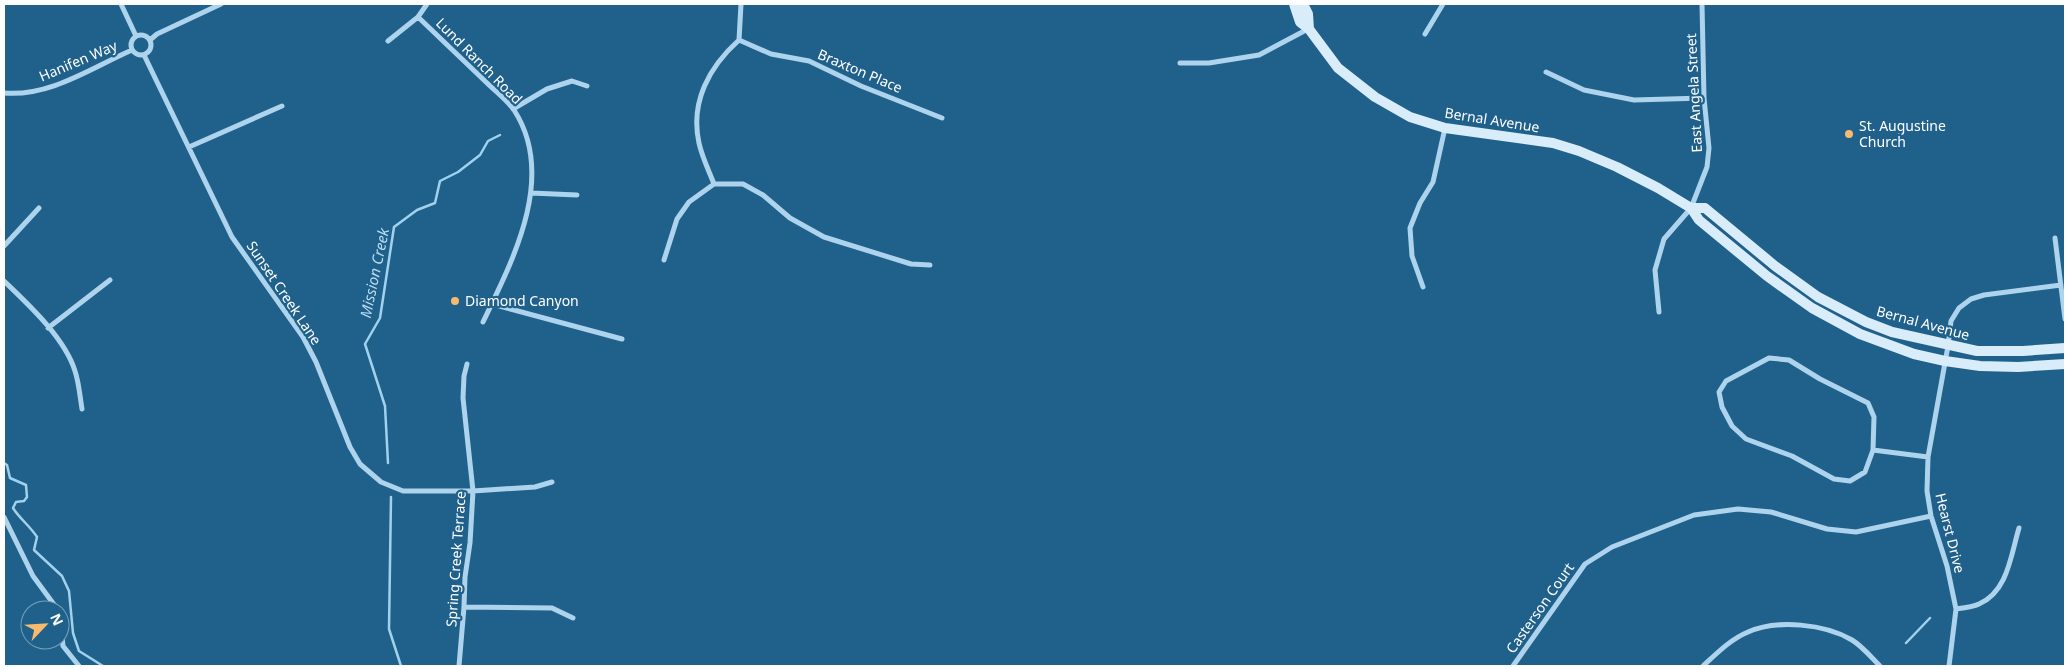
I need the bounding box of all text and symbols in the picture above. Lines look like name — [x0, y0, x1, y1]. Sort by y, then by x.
street label: Lund Ranch Road — [432, 13, 527, 108]
street label: East Angela Street — [1681, 33, 1706, 153]
street label: Hanifen Way — [36, 35, 121, 86]
street label: Braxton Place — [815, 44, 906, 97]
street label: Bernal Avenue — [1443, 103, 1541, 136]
place label: St. Augustine Church — [1859, 116, 1946, 151]
marker: St. Augustine Church — [1843, 128, 1855, 140]
water label: Mission Creek — [355, 226, 393, 319]
street label: Sunset Creek Lane — [243, 237, 326, 348]
place label: Diamond Canyon — [465, 291, 579, 310]
marker: Diamond Canyon — [449, 295, 461, 307]
street label: Bernal Avenue — [1874, 301, 1972, 344]
street label: Spring Creek Terrace — [441, 490, 470, 628]
street label: Hearst Drive — [1931, 491, 1970, 575]
street label: Casterson Court — [1501, 559, 1578, 657]
north arrow — [20, 600, 70, 650]
text: N — [46, 610, 68, 628]

